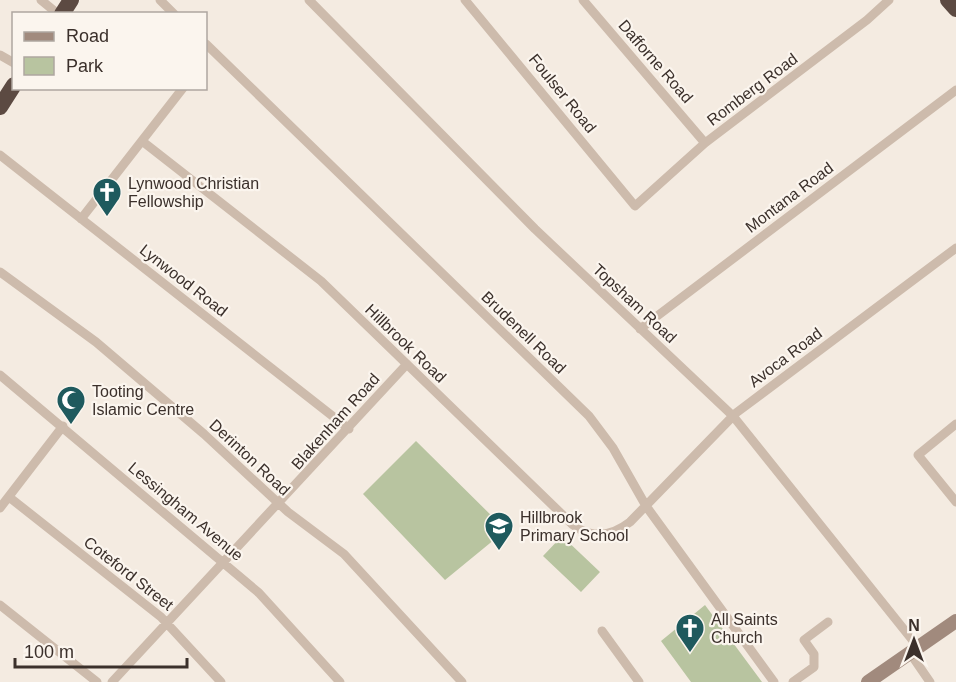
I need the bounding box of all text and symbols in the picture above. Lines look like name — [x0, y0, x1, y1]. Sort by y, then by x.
legend — [12, 12, 207, 90]
street label: Dafforne Road — [615, 17, 696, 106]
text: Road — [66, 26, 109, 46]
street label: Romberg Road — [704, 50, 801, 129]
street label: Foulser Road — [526, 51, 599, 136]
text: Park — [66, 56, 104, 76]
street label: Montana Road — [742, 159, 836, 236]
place label: Lynwood Christian Fellowship — [128, 175, 259, 210]
church icon: Lynwood Christian Fellowship — [91, 176, 123, 218]
street label: Lynwood Road — [137, 241, 231, 320]
street label: Topsham Road — [590, 260, 680, 346]
street label: Brudenell Road — [478, 288, 569, 377]
street label: Hillbrook Road — [362, 301, 449, 386]
street label: Avoca Road — [745, 324, 825, 390]
street label: Blakenham Road — [288, 370, 383, 473]
place label: Tooting Islamic Centre — [92, 383, 194, 418]
mosque icon: Tooting Islamic Centre — [55, 384, 87, 426]
street label: Derinton Road — [206, 416, 293, 499]
street label: Lessingham Avenue — [125, 459, 246, 564]
place label: Hillbrook Primary School — [520, 509, 628, 544]
school or university icon: Hillbrook Primary School — [483, 510, 515, 552]
street label: Coteford Street — [81, 533, 177, 614]
north arrow — [884, 610, 944, 670]
place label: All Saints Church — [711, 611, 778, 646]
church icon: All Saints Church — [674, 612, 706, 654]
text: N — [908, 617, 920, 634]
scale bar — [15, 631, 188, 669]
text: 100 m — [24, 642, 74, 662]

